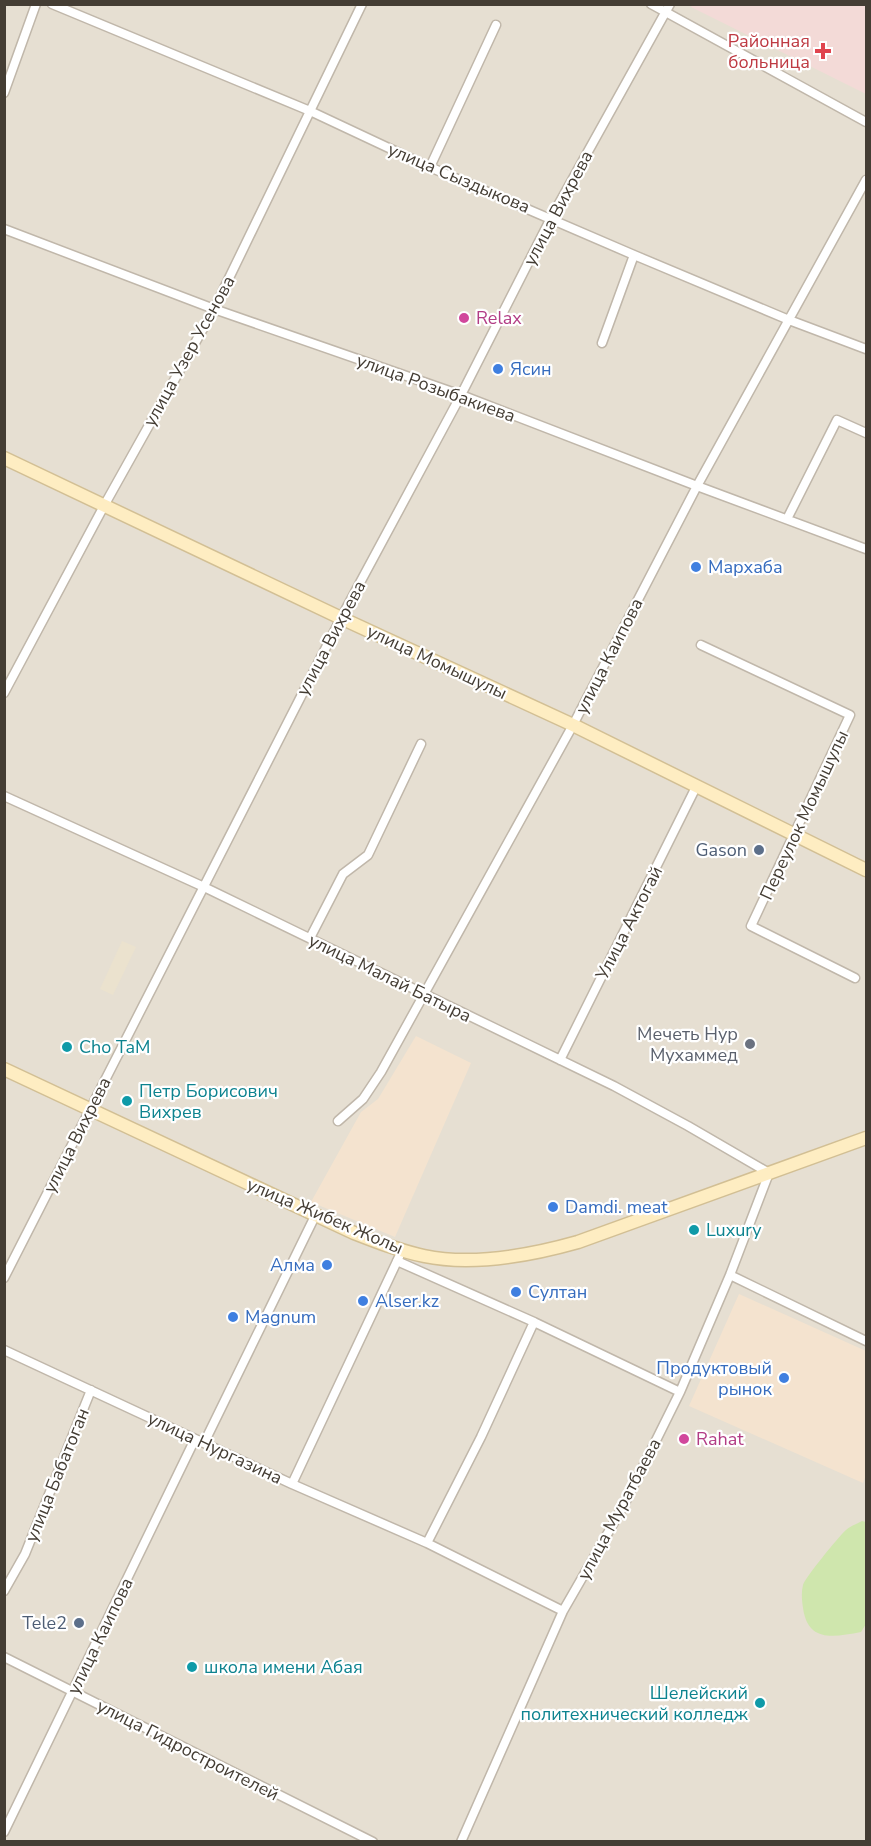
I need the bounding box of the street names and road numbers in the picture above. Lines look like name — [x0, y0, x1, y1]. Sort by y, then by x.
street label: улица Сыздыкова — [384, 137, 534, 219]
street label: улица Вихрева — [518, 146, 598, 270]
street label: улица Узер Усенова — [138, 271, 240, 431]
street label: улица Розыбакиева — [353, 348, 519, 428]
street label: улица Вихрева — [291, 576, 371, 700]
street label: улица Каипова — [570, 594, 648, 718]
street label: улица Момышулы — [363, 619, 511, 705]
street label: Переулок Момышулы — [754, 726, 854, 904]
street label: Улица Актогай — [590, 862, 668, 985]
street label: улица Малай Батыра — [305, 928, 475, 1028]
street label: улица Вихрева — [37, 1073, 117, 1197]
street label: улица Жибек Жолы — [243, 1172, 407, 1260]
street label: улица Бабатоган — [19, 1404, 95, 1546]
street label: улица Нургазина — [144, 1406, 286, 1490]
street label: улица Муратбаева — [571, 1434, 667, 1584]
street label: улица Каипова — [61, 1574, 139, 1698]
street label: улица Гидростроителей — [93, 1694, 283, 1806]

